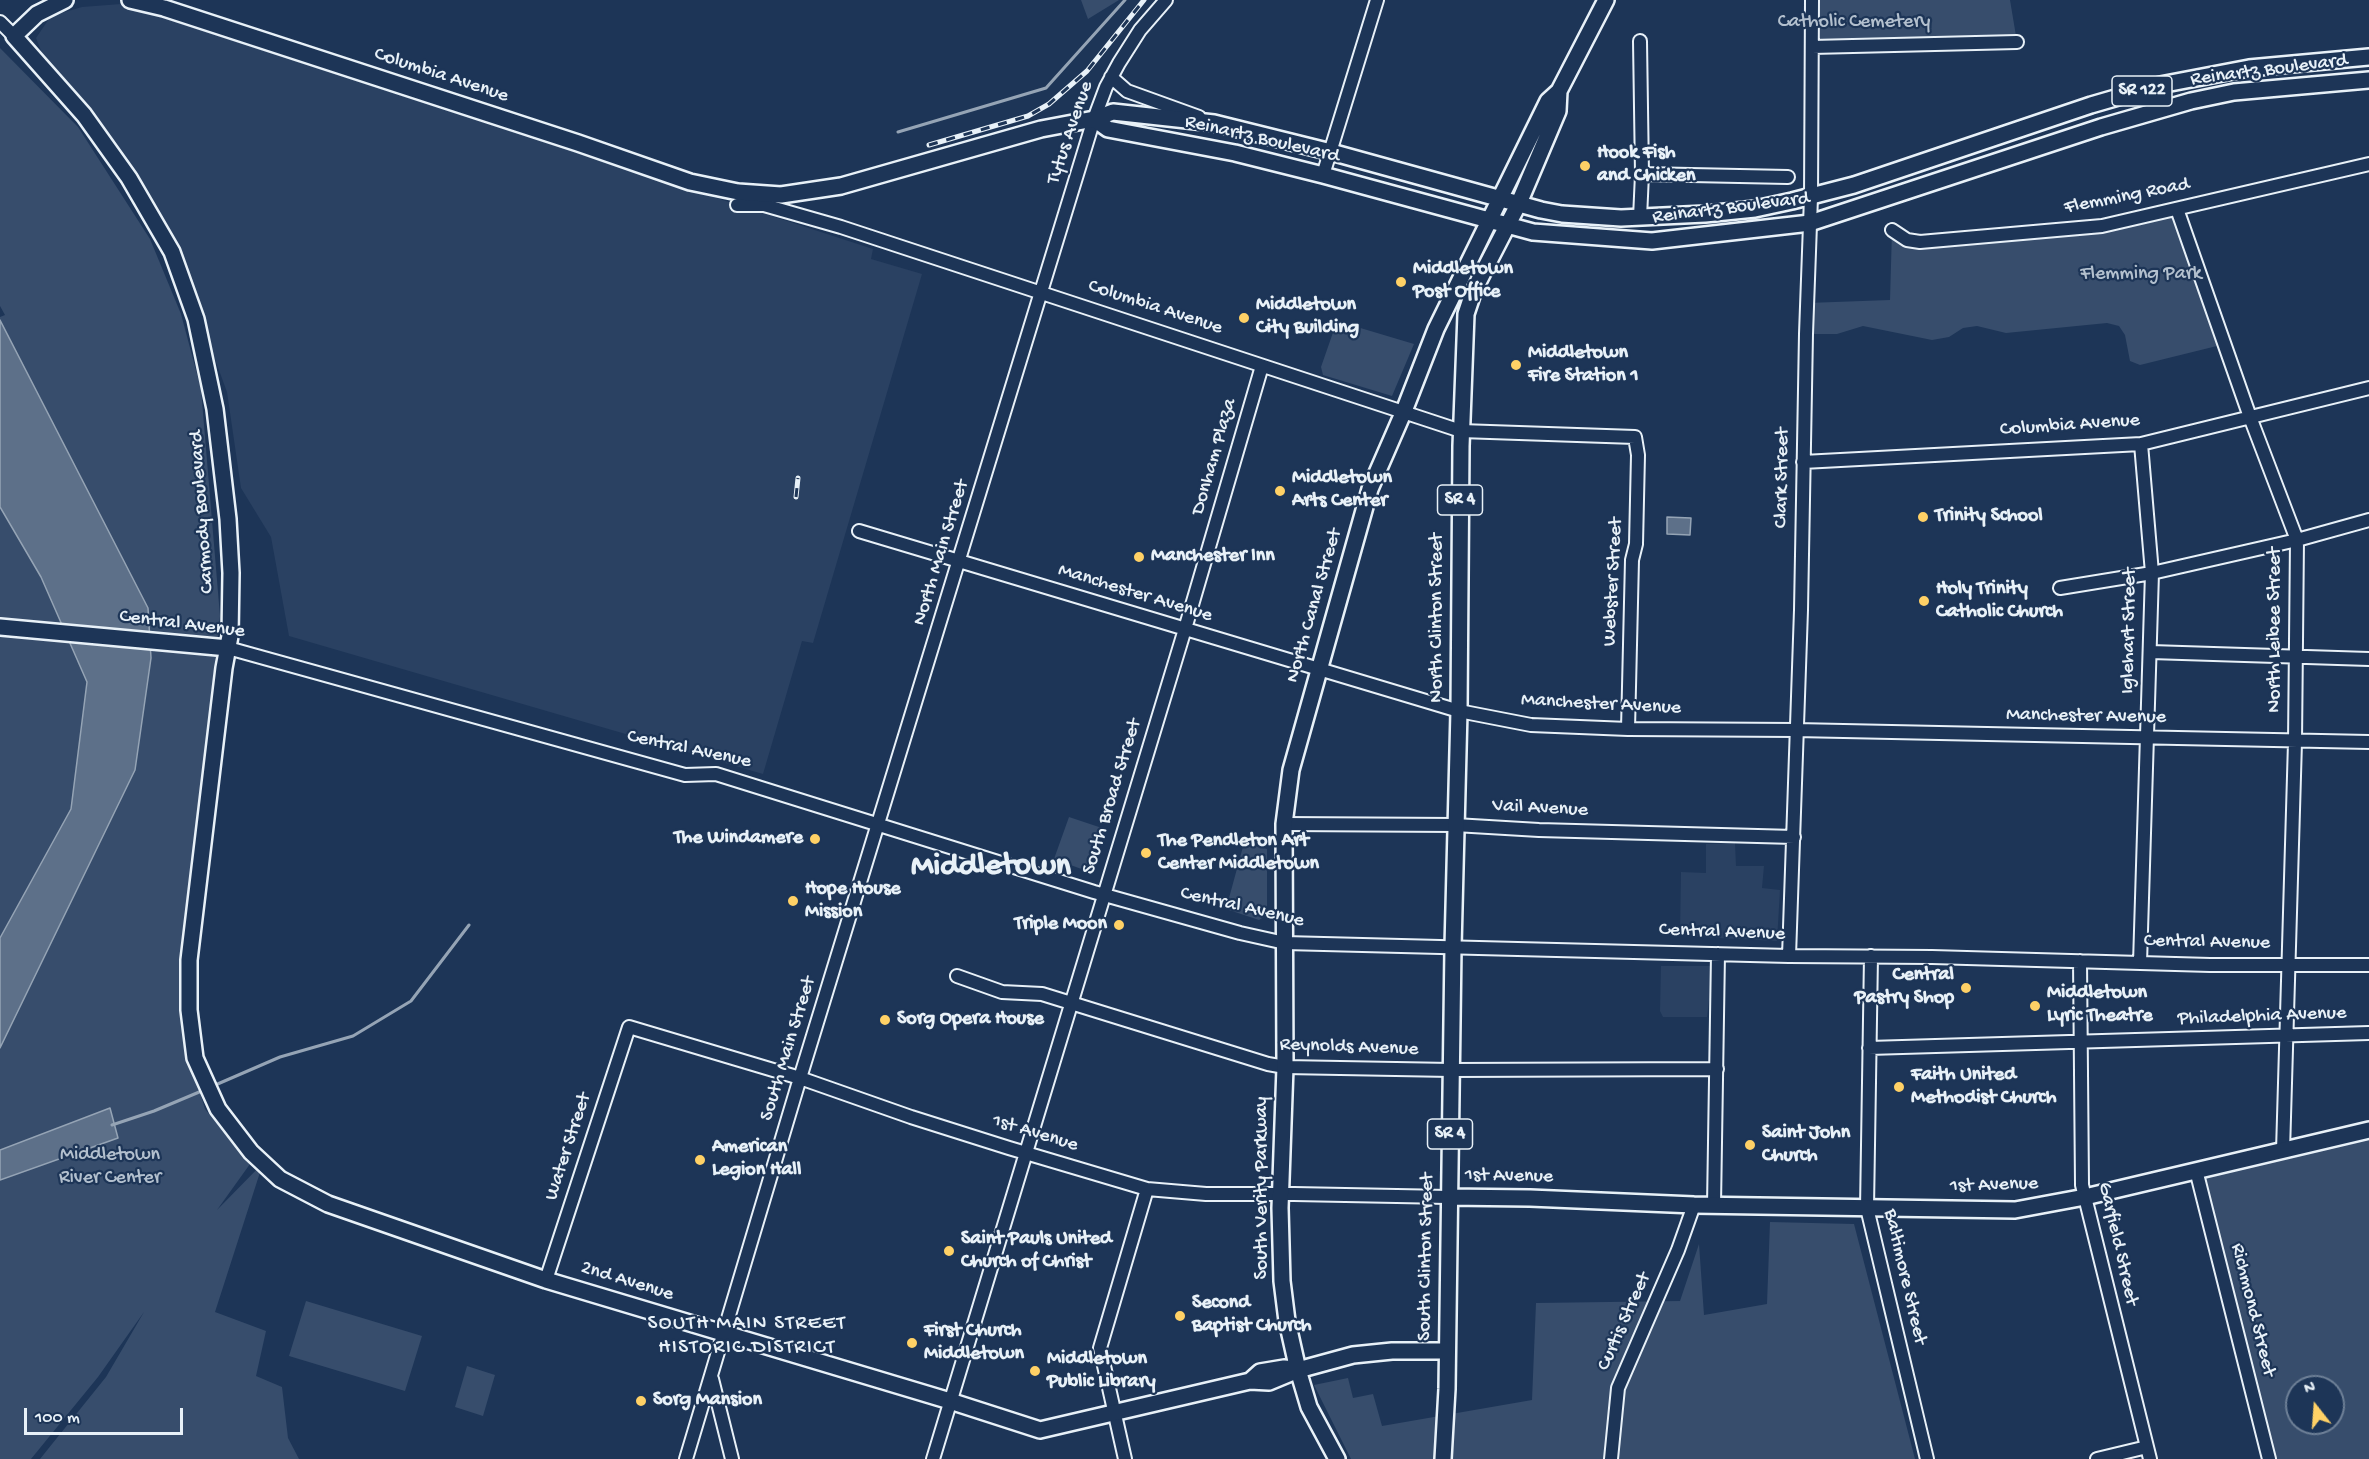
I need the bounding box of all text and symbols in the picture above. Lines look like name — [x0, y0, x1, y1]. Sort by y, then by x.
park label: Catholic Cemetery — [1778, 11, 1930, 35]
street label: Columbia Avenue — [371, 43, 511, 109]
street label: Reinartz Boulevard — [2189, 49, 2349, 93]
road number: SR 122 — [2112, 76, 2172, 106]
street label: Tytus Avenue — [1042, 78, 1100, 188]
street label: Reinartz Boulevard — [1182, 111, 1342, 169]
place label: Hook Fish and Chicken — [1597, 142, 1696, 189]
marker: Hook Fish and Chicken — [1578, 159, 1592, 173]
street label: Flemming Road — [2062, 173, 2192, 221]
street label: Reinartz Boulevard — [1651, 187, 1811, 231]
place label: Middletown Post Office — [1413, 258, 1513, 305]
park label: Flemming Park — [2080, 263, 2202, 287]
street label: Columbia Avenue — [1085, 275, 1225, 341]
marker: Middletown Post Office — [1394, 275, 1408, 289]
place label: Middletown City Building — [1256, 294, 1359, 341]
marker: Middletown City Building — [1237, 311, 1251, 325]
place label: Middletown Fire Station 1 — [1528, 342, 1638, 389]
marker: Middletown Fire Station 1 — [1509, 358, 1523, 372]
street label: Donham Plaza — [1187, 396, 1243, 518]
street label: Columbia Avenue — [1999, 409, 2141, 443]
street label: Clark Street — [1770, 428, 1796, 528]
street label: Carmody Boulevard — [185, 430, 221, 594]
place label: Middletown Arts Center — [1292, 467, 1392, 514]
street label: North Main Street — [908, 477, 976, 629]
marker: Middletown Arts Center — [1273, 484, 1287, 498]
road number: SR 4 — [1438, 485, 1482, 515]
place label: Trinity School — [1935, 505, 2043, 529]
marker: Trinity School — [1916, 510, 1930, 524]
street label: Webster Street — [1599, 517, 1629, 647]
street label: North Canal Street — [1282, 526, 1348, 686]
street label: North Clinton Street — [1426, 533, 1450, 703]
place label: Manchester Inn — [1151, 545, 1275, 569]
street label: North Leibee Street — [2264, 547, 2288, 713]
marker: Manchester Inn — [1132, 550, 1146, 564]
street label: Manchester Avenue — [1055, 559, 1215, 629]
street label: Iglehart Street — [2117, 568, 2143, 694]
place label: Holy Trinity Catholic Church — [1936, 578, 2063, 625]
marker: Holy Trinity Catholic Church — [1917, 594, 1931, 608]
street label: Central Avenue — [118, 605, 246, 645]
street label: Manchester Avenue — [1520, 689, 1682, 721]
street label: Manchester Avenue — [2006, 704, 2166, 730]
street label: South Broad Street — [1078, 716, 1148, 878]
street label: Central Avenue — [625, 725, 753, 775]
street label: Vail Avenue — [1492, 795, 1588, 823]
place label: The Windamere — [674, 827, 803, 851]
place label: The Pendleton Art Center Middletown — [1158, 830, 1319, 877]
marker: The Windamere — [808, 832, 822, 846]
marker: The Pendleton Art Center Middletown — [1139, 846, 1153, 860]
district label: Middletown — [911, 849, 1071, 887]
place label: Hope House Mission — [805, 878, 901, 925]
street label: Central Avenue — [1178, 882, 1306, 934]
marker: Hope House Mission — [786, 894, 800, 908]
place label: Triple Moon — [1014, 913, 1107, 937]
marker: Triple Moon — [1112, 918, 1126, 932]
street label: Central Avenue — [1658, 919, 1786, 947]
street label: Central Avenue — [2144, 930, 2270, 956]
place label: Central Pastry Shop — [1854, 964, 1954, 1011]
street label: South Main Street — [756, 974, 822, 1124]
marker: Central Pastry Shop — [1959, 981, 1973, 995]
place label: Middletown Lyric Theatre — [2047, 982, 2153, 1029]
marker: Middletown Lyric Theatre — [2028, 999, 2042, 1013]
street label: Philadelphia Avenue — [2177, 1002, 2347, 1032]
place label: Sorg Opera House — [897, 1008, 1044, 1032]
marker: Sorg Opera House — [878, 1013, 892, 1027]
street label: Reynolds Avenue — [1279, 1034, 1419, 1062]
place label: Faith United Methodist Church — [1911, 1064, 2056, 1111]
marker: Faith United Methodist Church — [1892, 1080, 1906, 1094]
street label: Water Street — [540, 1090, 598, 1204]
street label: South Verity Parkway — [1251, 1097, 1275, 1279]
street label: 1st Avenue — [989, 1110, 1081, 1158]
road number: SR 4 — [1428, 1119, 1472, 1149]
place label: Saint John Church — [1762, 1122, 1850, 1169]
place label: American Legion Hall — [712, 1136, 801, 1183]
marker: Saint John Church — [1743, 1138, 1757, 1152]
park label: Middletown River Center — [59, 1144, 161, 1191]
marker: American Legion Hall — [693, 1153, 707, 1167]
street label: 1st Avenue — [1465, 1164, 1553, 1190]
street label: 1st Avenue — [1949, 1172, 2039, 1200]
street label: South Clinton Street — [1414, 1173, 1440, 1341]
street label: Garfield Street — [2091, 1180, 2143, 1308]
street label: Baltimore Street — [1877, 1207, 1931, 1347]
place label: Saint Pauls United Church of Christ — [961, 1228, 1112, 1275]
street label: Richmond Street — [2224, 1241, 2280, 1379]
marker: Saint Pauls United Church of Christ — [942, 1244, 956, 1258]
street label: 2nd Avenue — [578, 1257, 676, 1307]
street label: Curtis Street — [1593, 1269, 1657, 1375]
place label: Second Baptist Church — [1192, 1292, 1312, 1339]
marker: Second Baptist Church — [1173, 1309, 1187, 1323]
district label: SOUTH MAIN STREET HISTORIC DISTRICT — [648, 1312, 846, 1362]
place label: First Church Middletown — [924, 1320, 1024, 1367]
marker: First Church Middletown — [905, 1336, 919, 1350]
place label: Middletown Public Library — [1047, 1348, 1156, 1395]
marker: Middletown Public Library — [1028, 1364, 1042, 1378]
north arrow — [2285, 1375, 2345, 1435]
text: N — [2302, 1379, 2318, 1400]
place label: Sorg Mansion — [653, 1389, 762, 1413]
marker: Sorg Mansion — [634, 1394, 648, 1408]
scale bar — [27, 1396, 186, 1434]
text: 100 m — [35, 1408, 80, 1429]

